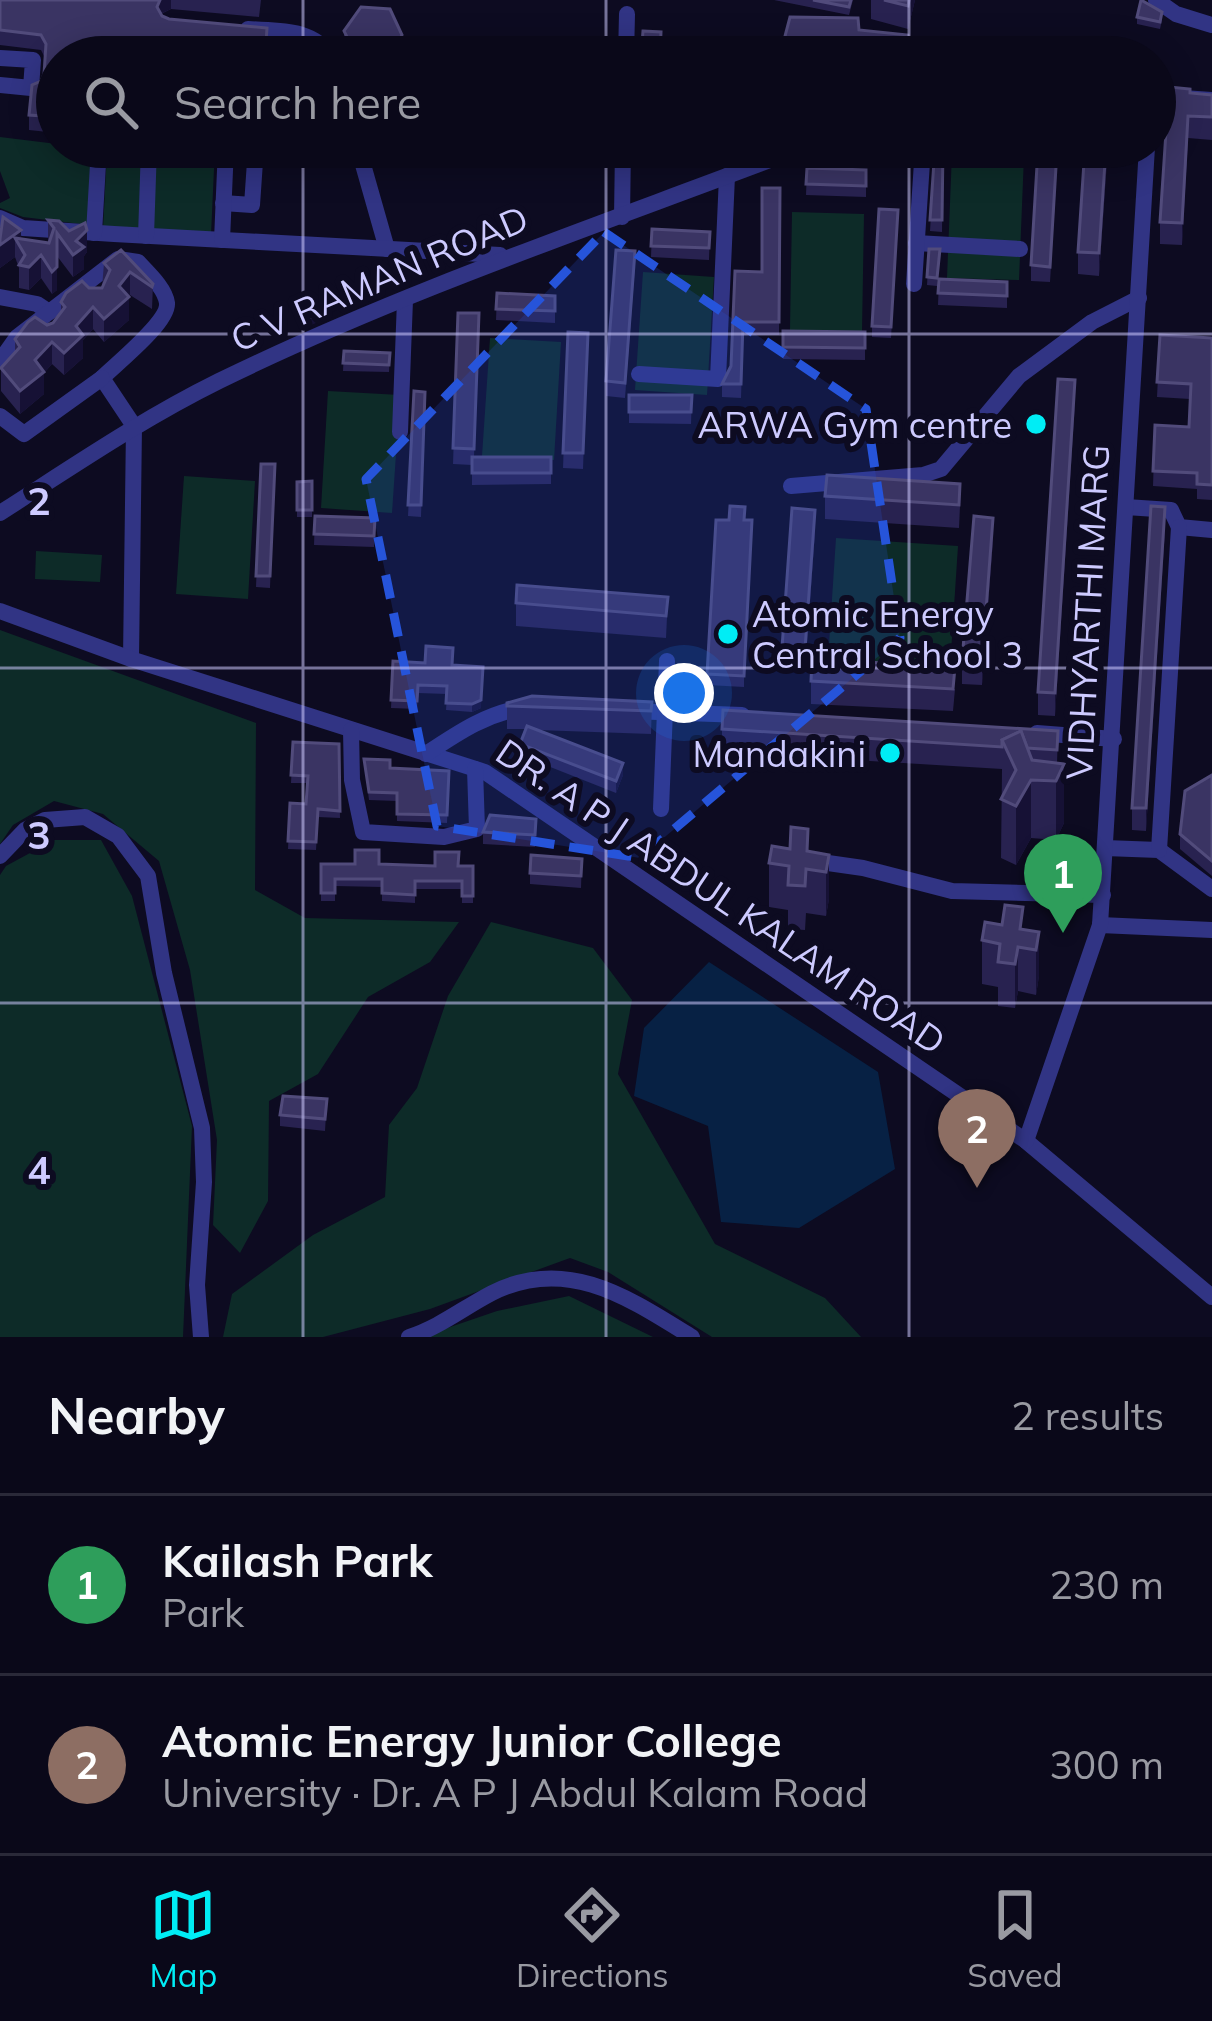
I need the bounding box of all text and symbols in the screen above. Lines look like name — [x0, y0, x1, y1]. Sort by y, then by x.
search box — [36, 36, 1176, 168]
icon: search — [78, 69, 144, 135]
text: Search here — [174, 74, 421, 130]
street label: C V RAMAN ROAD — [224, 195, 534, 361]
place label: ARWA Gym centre — [698, 402, 1012, 447]
marker: ARWA Gym centre — [1023, 411, 1049, 437]
street label: VIDHYARTHI MARG — [1056, 443, 1118, 781]
text: 2 — [27, 476, 51, 525]
place label: Atomic Energy Central School 3 — [752, 591, 1023, 677]
marker: Atomic Energy Central School 3 — [715, 621, 741, 647]
your location — [654, 663, 714, 723]
street label: DR. A P J ABDUL KALAM ROAD — [488, 729, 954, 1063]
place label: Mandakini — [692, 731, 866, 776]
marker: Mandakini — [877, 740, 903, 766]
text: 3 — [27, 810, 51, 859]
pin: 1 — [1024, 834, 1102, 933]
pin: 2 — [938, 1089, 1016, 1188]
text: 4 — [27, 1145, 51, 1194]
text: Nearby — [48, 1383, 225, 1447]
text: 2 results — [1011, 1391, 1164, 1440]
text: Kailash Park — [162, 1532, 433, 1588]
text: 1 — [75, 1560, 99, 1609]
text: 230 m — [1049, 1560, 1164, 1609]
text: Park — [162, 1588, 244, 1637]
text: Atomic Energy Junior College — [162, 1712, 782, 1768]
text: 2 — [75, 1740, 99, 1789]
text: 300 m — [1049, 1740, 1164, 1789]
text: University · Dr. A P J Abdul Kalam Road — [162, 1768, 868, 1817]
tab: Map — [149, 1882, 217, 1995]
tab: Directions — [516, 1882, 669, 1995]
tab: Saved — [967, 1882, 1063, 1995]

